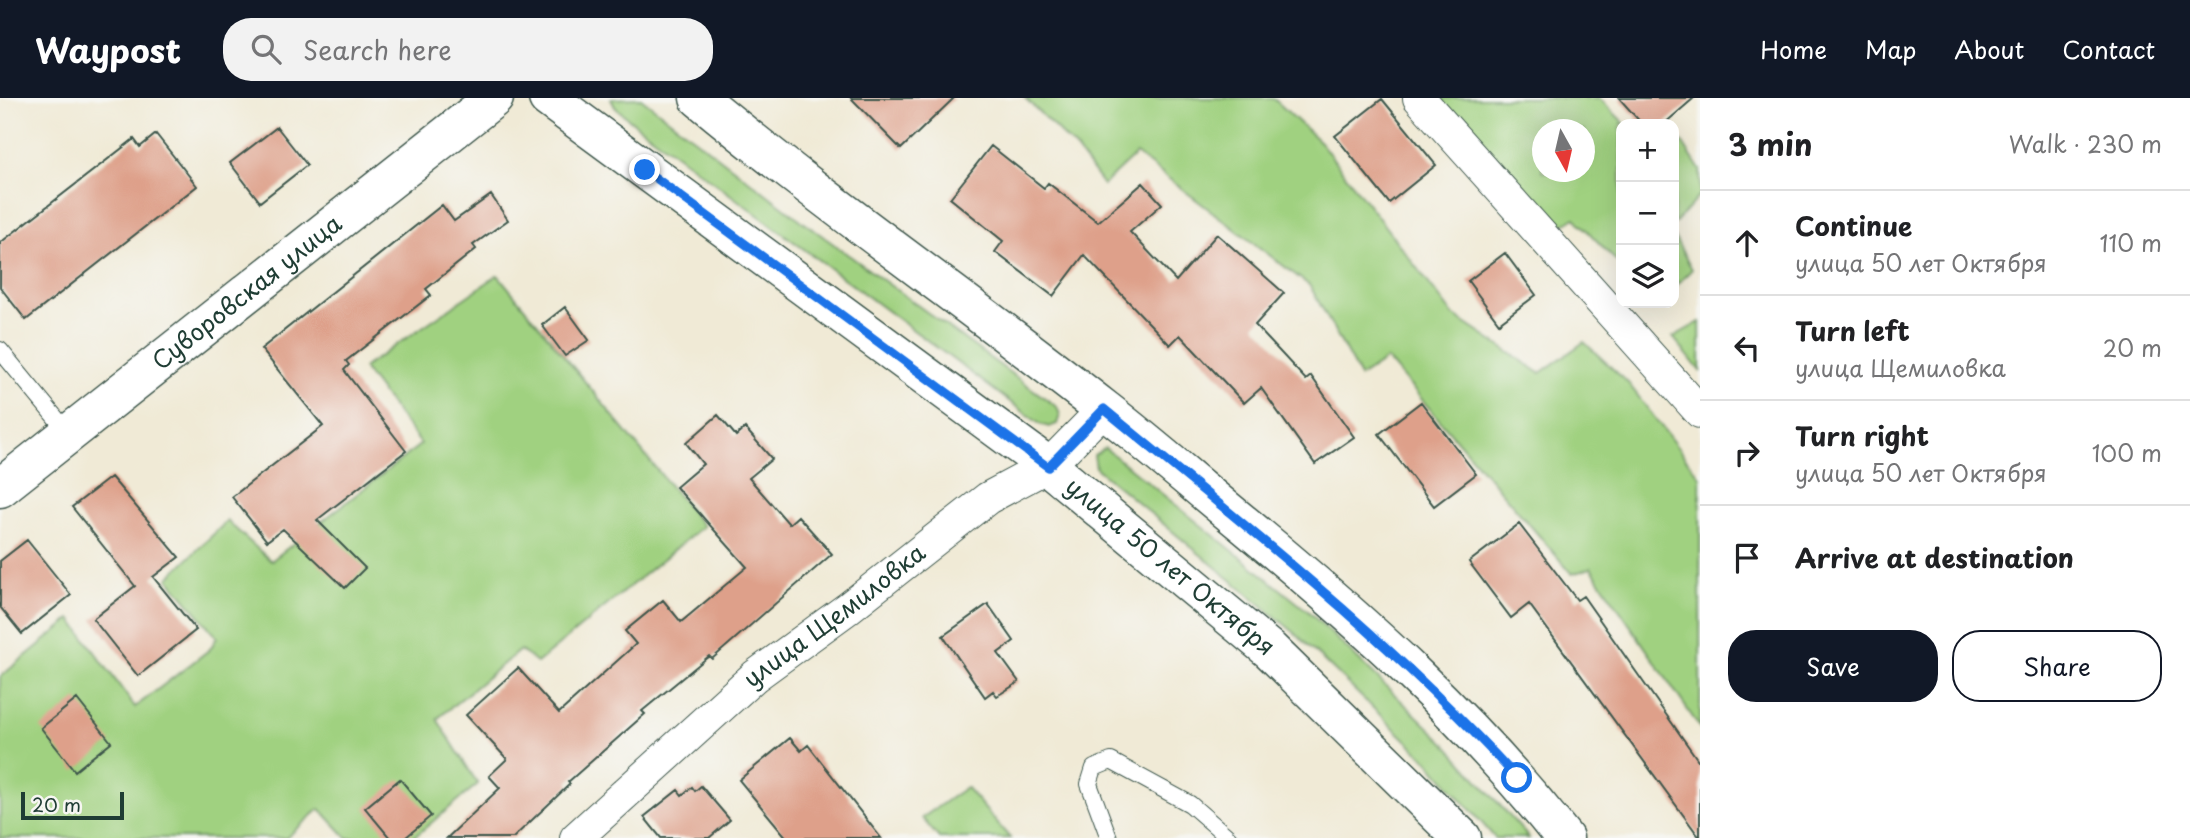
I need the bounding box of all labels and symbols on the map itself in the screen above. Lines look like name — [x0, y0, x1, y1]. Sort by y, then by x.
north arrow — [1532, 119, 1595, 182]
route end — [629, 154, 660, 185]
street label: Суворовская улица — [143, 205, 349, 378]
street label: улица 50 лет Октября — [1058, 468, 1284, 663]
street label: улица Щемиловка — [734, 534, 932, 695]
route start — [1501, 762, 1532, 793]
scale bar — [21, 789, 124, 821]

